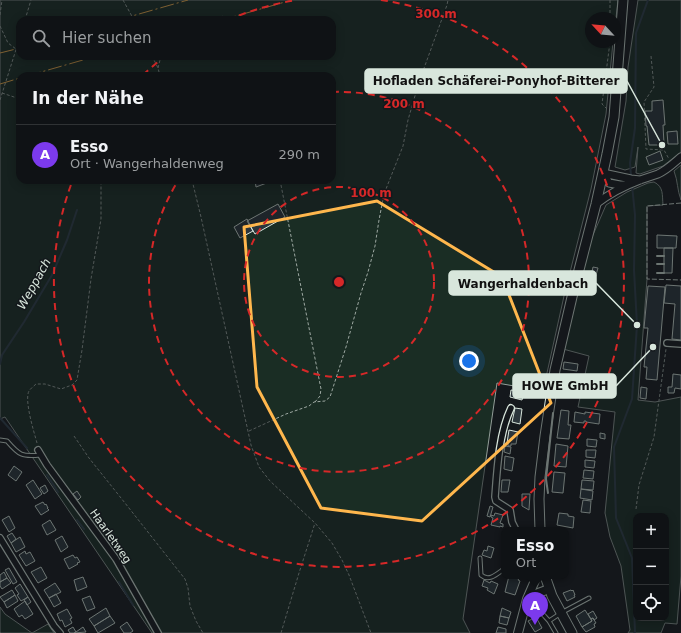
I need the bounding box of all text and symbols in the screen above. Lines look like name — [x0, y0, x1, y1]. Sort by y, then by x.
text: 300 m — [415, 7, 457, 21]
north arrow — [585, 12, 621, 48]
search box — [16, 16, 336, 60]
icon: search — [30, 27, 52, 49]
text: Hier suchen — [62, 29, 151, 47]
callout: Hofladen Schäferei-Ponyhof-Bitterer — [365, 69, 627, 93]
text: Hofladen Schäferei-Ponyhof-Bitterer — [373, 74, 619, 88]
text: In der Nähe — [32, 88, 144, 108]
text: 200 m — [383, 97, 425, 111]
text: Esso — [70, 138, 108, 156]
text: A — [40, 147, 50, 162]
text: 290 m — [278, 147, 320, 162]
text: Ort · Wangerhaldenweg — [70, 156, 224, 171]
text: 100 m — [350, 186, 392, 200]
water label: Weppach — [14, 256, 54, 312]
callout: Wangerhaldenbach — [449, 271, 596, 295]
centre of rings — [332, 275, 346, 289]
text: Wangerhaldenbach — [458, 277, 588, 291]
your location — [459, 351, 479, 371]
callout: HOWE GmbH — [513, 374, 616, 398]
text: HOWE GmbH — [522, 379, 608, 393]
street label: Haarletweg — [87, 507, 134, 566]
map controls — [633, 513, 669, 621]
button: + — [633, 513, 669, 549]
popup — [501, 527, 569, 579]
text: Esso — [516, 537, 554, 555]
button: − — [633, 549, 669, 585]
text: Ort — [516, 555, 536, 570]
button: locate — [633, 585, 669, 621]
pin: A — [522, 592, 548, 625]

